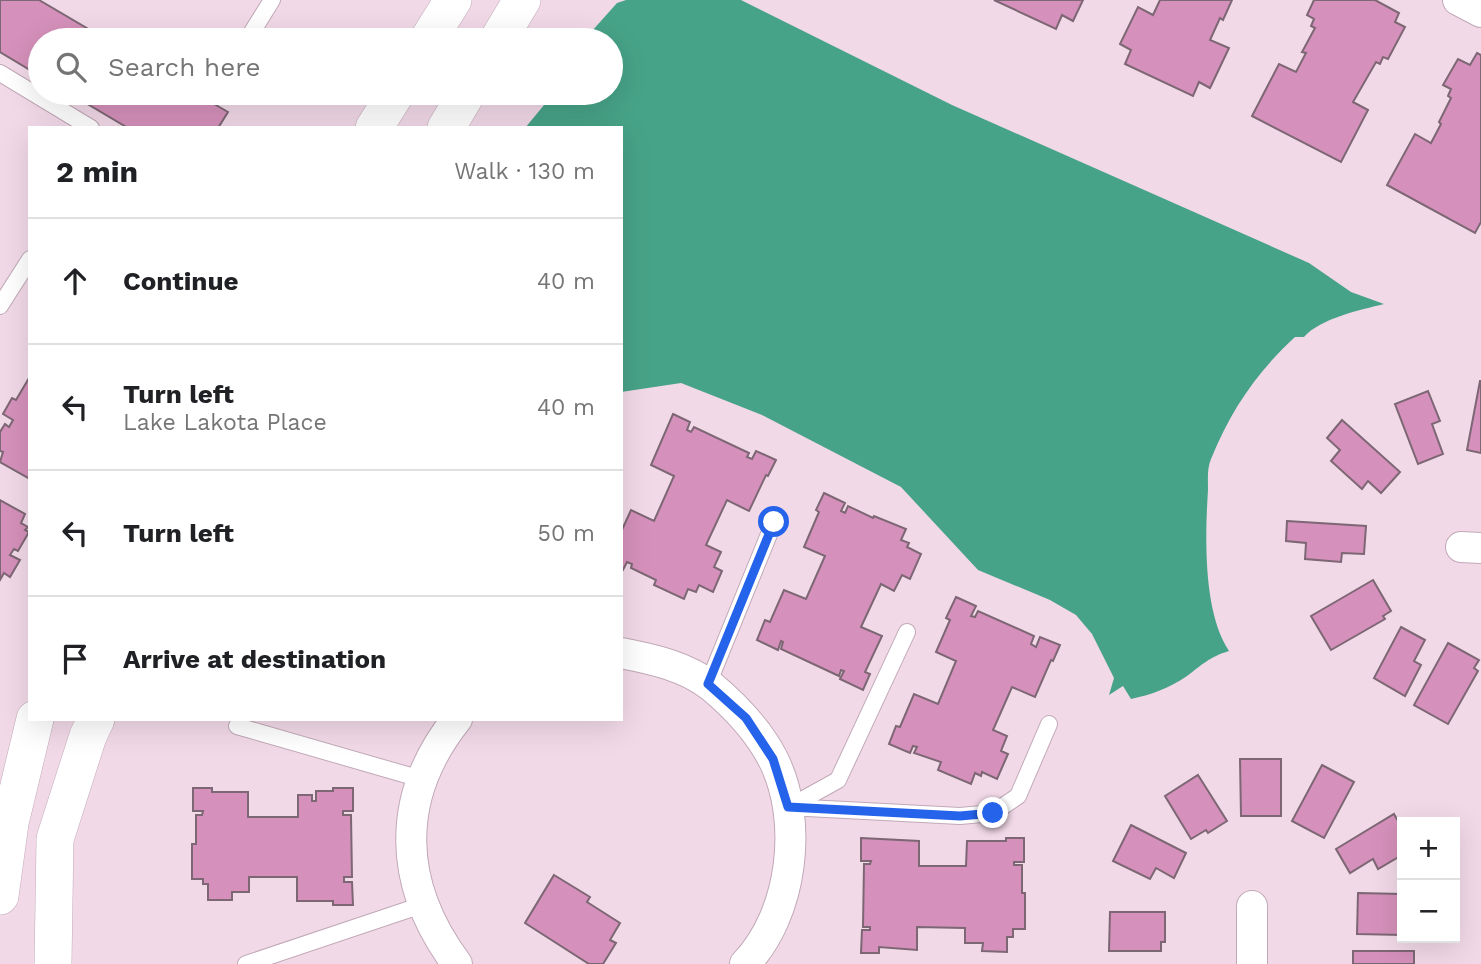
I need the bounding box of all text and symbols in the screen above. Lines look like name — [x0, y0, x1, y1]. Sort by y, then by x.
search box — [28, 28, 623, 105]
icon: search — [52, 48, 90, 86]
text: Search here — [108, 52, 260, 82]
text: 2 min — [56, 154, 138, 189]
text: Walk · 130 m — [454, 158, 595, 185]
icon: ahead — [56, 262, 94, 300]
text: Continue — [123, 266, 239, 296]
text: 40 m — [537, 268, 595, 295]
text: Turn left — [123, 379, 234, 409]
icon: left — [56, 388, 94, 426]
text: 40 m — [537, 394, 595, 421]
text: Lake Lakota Place — [123, 409, 327, 436]
route start — [758, 506, 789, 537]
icon: left — [56, 514, 94, 552]
text: Turn left — [123, 518, 234, 548]
text: 50 m — [538, 520, 595, 547]
icon: arrive — [56, 640, 94, 678]
text: Arrive at destination — [123, 644, 386, 674]
route end — [977, 797, 1008, 828]
map controls — [1397, 817, 1460, 943]
button: + — [1397, 817, 1460, 880]
button: − — [1397, 880, 1460, 943]

